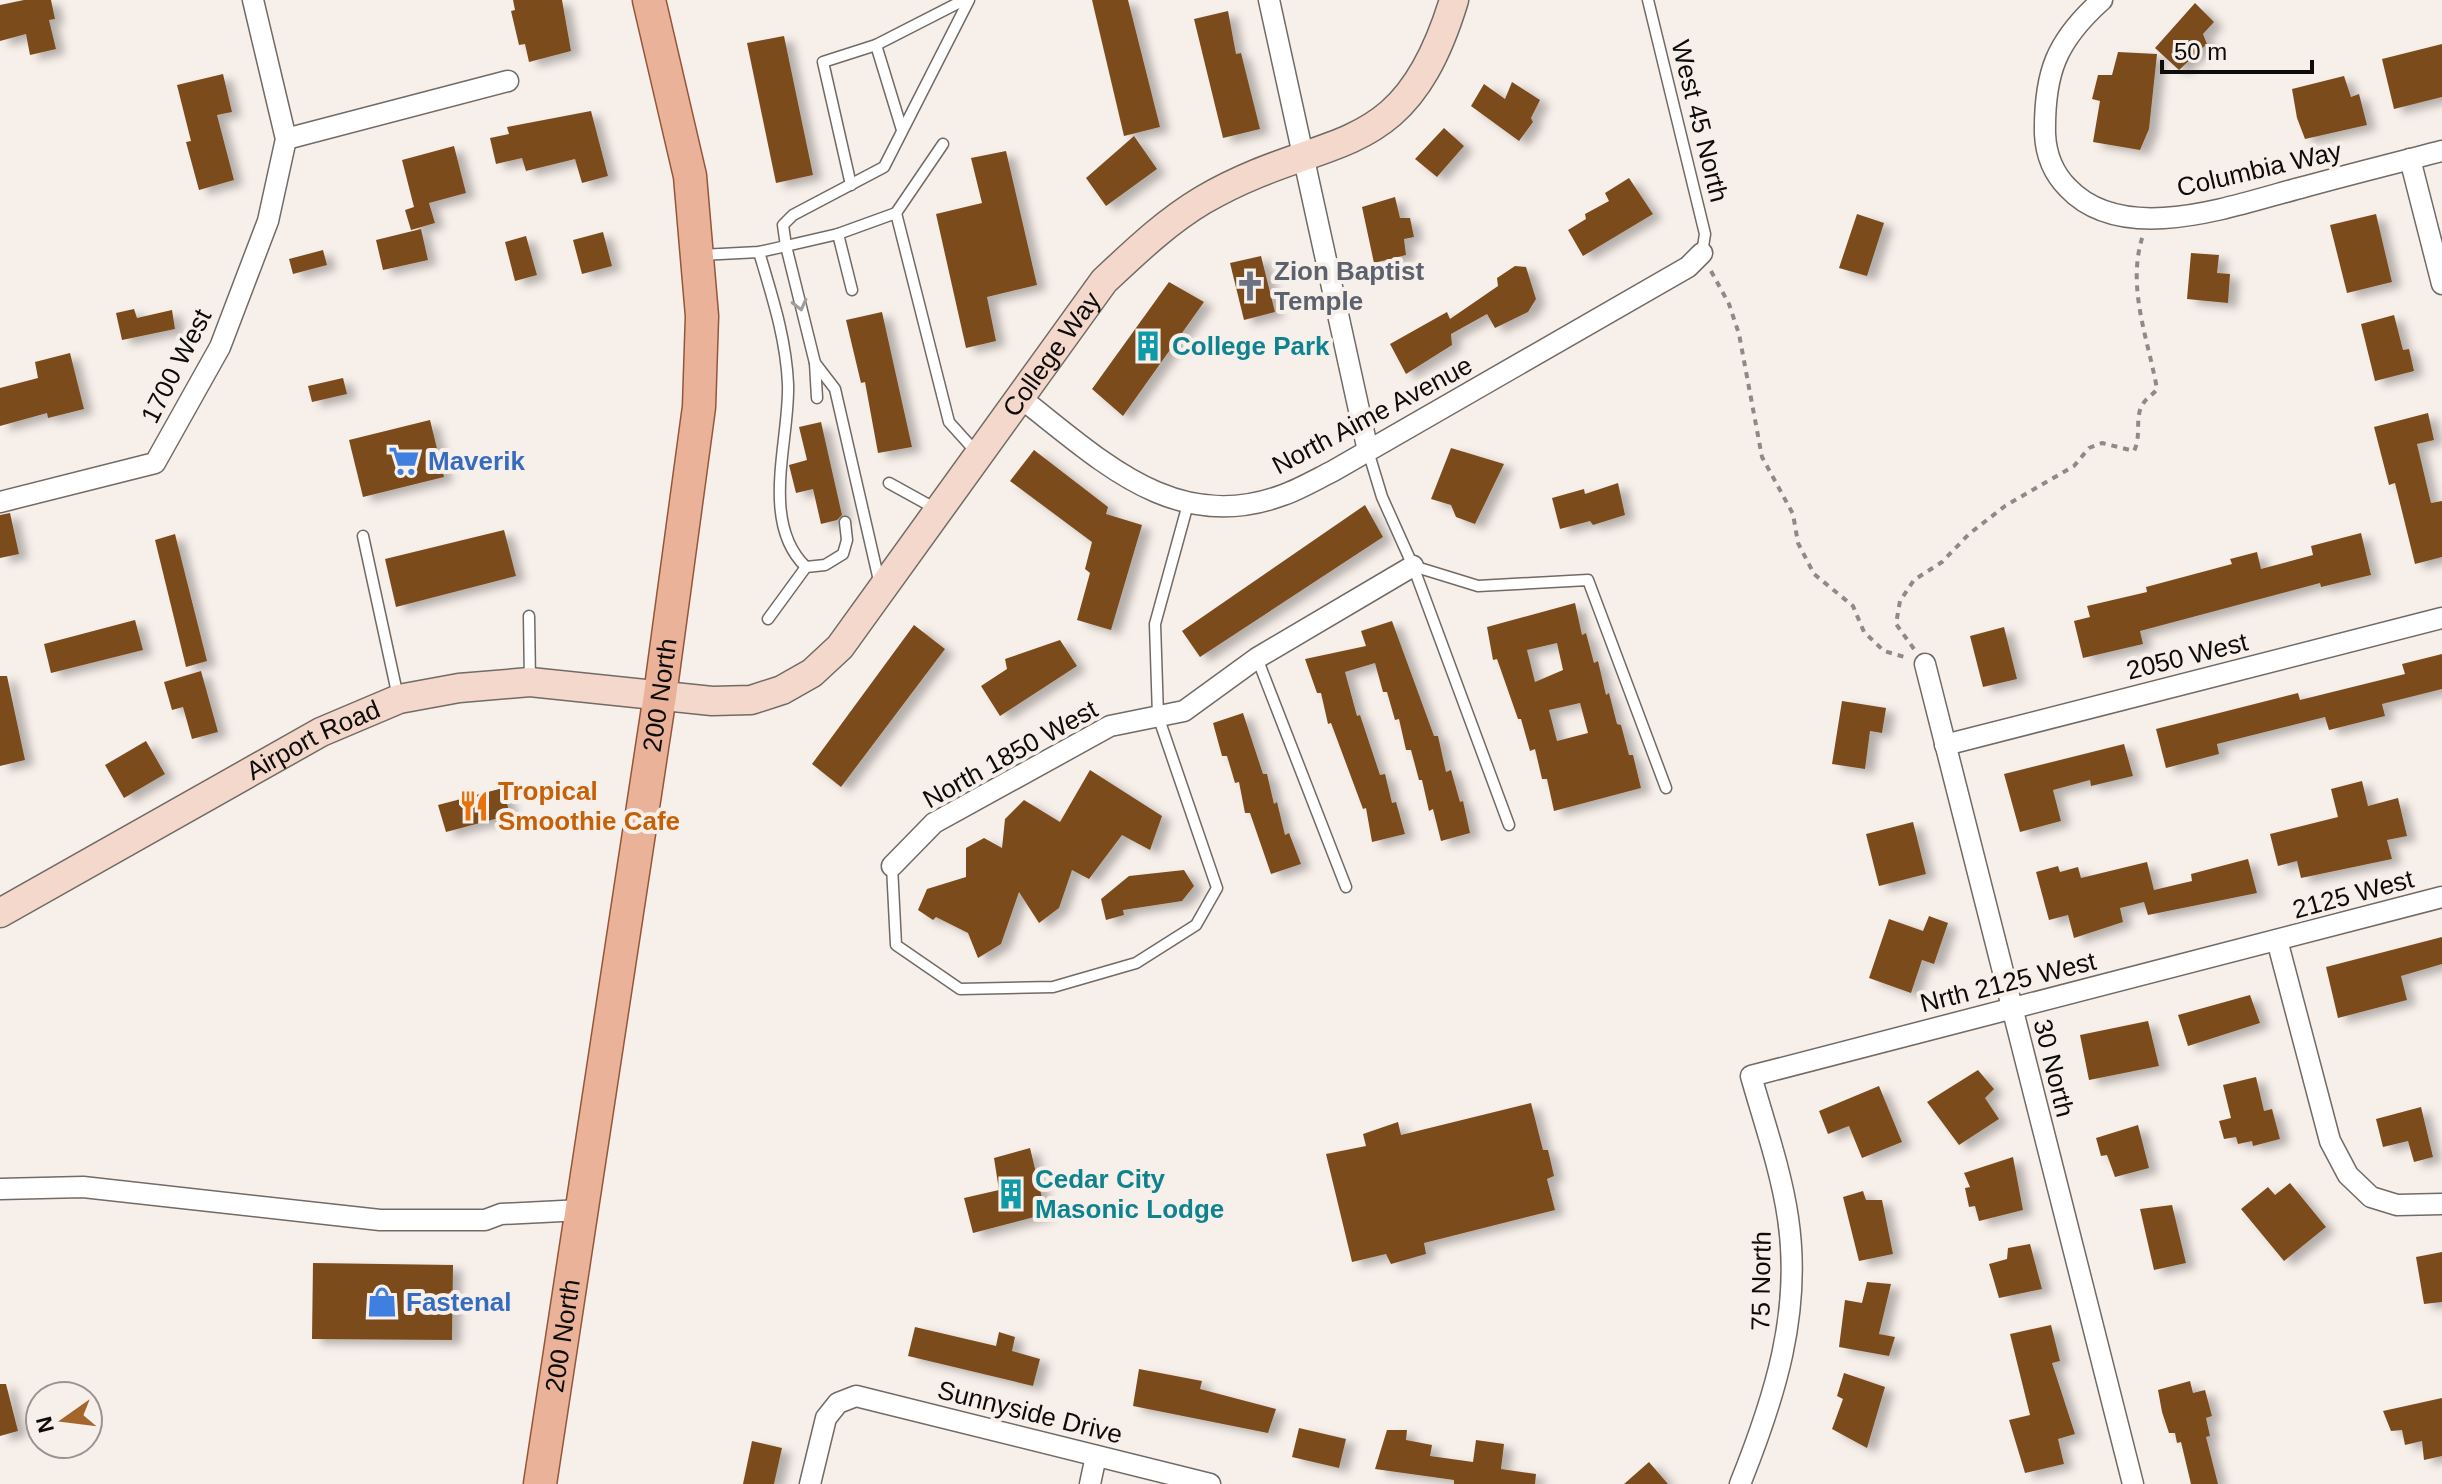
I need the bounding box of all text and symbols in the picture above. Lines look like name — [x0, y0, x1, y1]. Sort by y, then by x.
scale bar — [2162, 24, 2312, 74]
street label: West 45 North — [1665, 37, 1735, 205]
text: 50 m — [2174, 38, 2227, 65]
street label: Columbia Way — [2174, 135, 2344, 203]
place label: Zion Baptist Temple — [1274, 256, 1425, 316]
church icon: Zion Baptist Temple — [1233, 269, 1267, 303]
street label: College Way — [996, 286, 1106, 422]
one-way arrow — [791, 297, 808, 311]
street label: 1700 West — [135, 303, 218, 428]
building icon: College Park — [1131, 329, 1165, 363]
place label: College Park — [1172, 331, 1330, 361]
street label: North Aime Avenue — [1267, 350, 1477, 480]
supermarket icon: Maverik — [387, 444, 421, 478]
place label: Maverik — [428, 446, 525, 476]
street label: 2050 West — [2123, 626, 2251, 686]
street label: 200 North — [637, 636, 683, 754]
street label: North 1850 West — [918, 693, 1103, 814]
street label: Airport Road — [241, 694, 384, 786]
place label: Tropical Smoothie Cafe — [498, 776, 680, 836]
restaurant icon: Tropical Smoothie Cafe — [457, 789, 491, 823]
street label: 2125 West — [2289, 863, 2417, 925]
street label: Nrth 2125 West — [1917, 945, 2100, 1018]
street label: 30 North — [2027, 1016, 2081, 1120]
place label: Cedar City Masonic Lodge — [1035, 1164, 1224, 1224]
building icon: Cedar City Masonic Lodge — [994, 1177, 1028, 1211]
street label: 75 North — [1745, 1231, 1777, 1331]
street label: 200 North — [539, 1277, 586, 1394]
shop icon: Fastenal — [365, 1285, 399, 1319]
place label: Fastenal — [406, 1287, 512, 1317]
street label: Sunnyside Drive — [935, 1375, 1125, 1449]
north arrow — [24, 1380, 104, 1460]
text: N — [31, 1414, 59, 1435]

